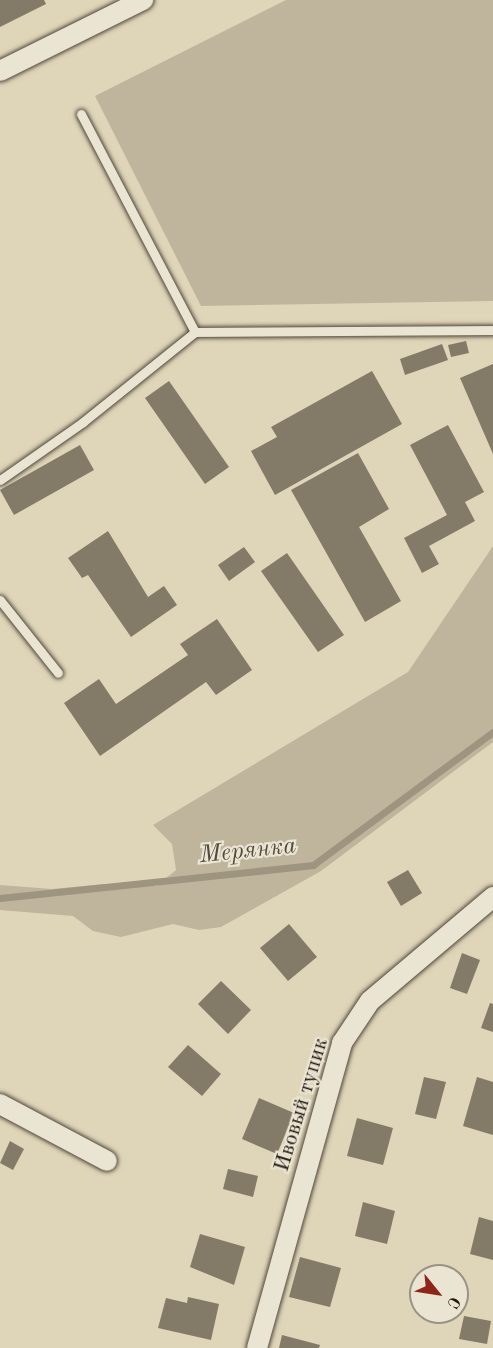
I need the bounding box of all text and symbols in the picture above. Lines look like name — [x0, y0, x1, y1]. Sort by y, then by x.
water label: Мерянка — [198, 833, 298, 871]
street label: Ивовый тупик — [269, 1035, 335, 1175]
north arrow — [409, 1264, 469, 1324]
text: С — [443, 1293, 462, 1311]

